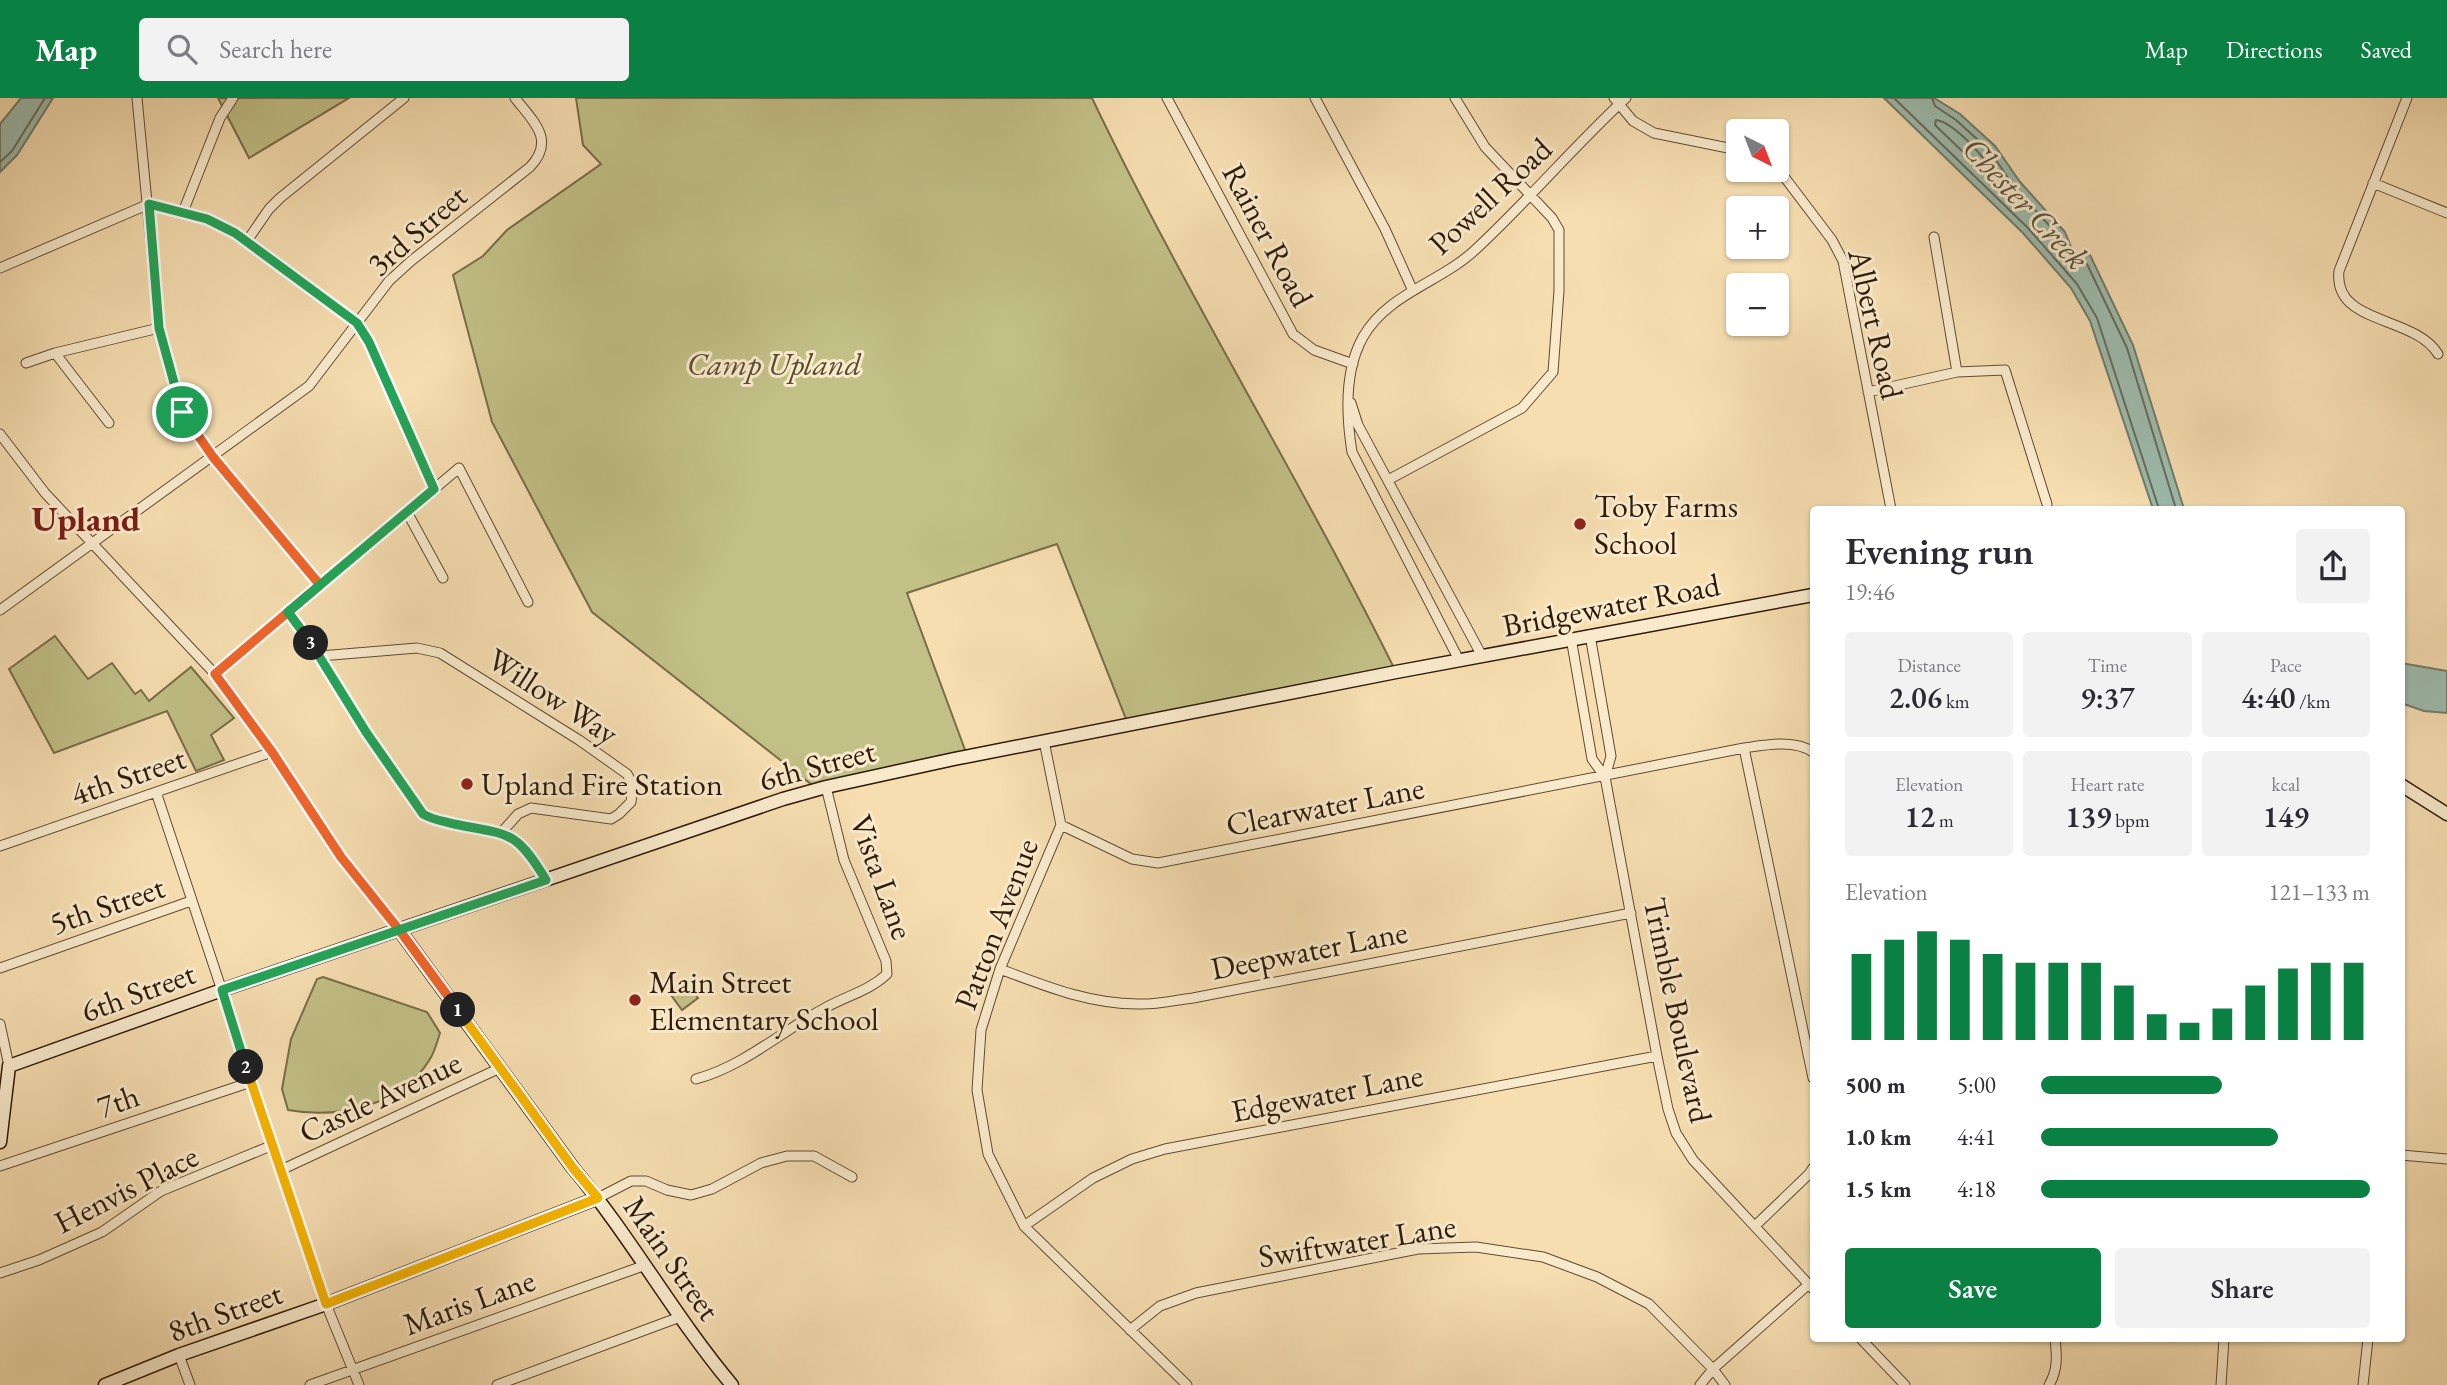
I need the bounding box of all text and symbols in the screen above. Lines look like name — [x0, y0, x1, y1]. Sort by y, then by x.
search box — [139, 18, 629, 81]
text: Map — [35, 28, 97, 71]
icon: search — [163, 30, 201, 68]
text: Search here — [219, 32, 332, 66]
text: Map — [2145, 34, 2188, 65]
text: Directions — [2226, 34, 2323, 65]
text: Saved — [2361, 34, 2412, 65]
north arrow — [1726, 119, 1788, 182]
map controls — [1726, 119, 1789, 336]
water label: Chester Creek — [1953, 127, 2099, 279]
street label: Powell Road — [1419, 128, 1561, 264]
street label: Rainer Road — [1213, 156, 1324, 315]
street label: 3rd Street — [358, 175, 476, 285]
button: + — [1726, 196, 1789, 259]
street label: Albert Road — [1838, 244, 1914, 404]
button: − — [1726, 273, 1789, 336]
park label: Camp Upland — [687, 343, 862, 385]
pin — [152, 382, 212, 442]
icon: arrive — [163, 393, 201, 431]
place label: Toby Farms School — [1594, 485, 1738, 564]
district label: Upland — [32, 496, 141, 541]
marker: Toby Farms School — [1572, 516, 1588, 532]
text: Evening run — [1845, 526, 2034, 575]
button: share — [2296, 529, 2370, 603]
street label: Bridgewater Road — [1499, 563, 1724, 647]
text: 19:46 — [1845, 577, 1895, 607]
pin: 3 — [294, 626, 328, 660]
text: 3 — [305, 630, 316, 655]
street label: Willow Way — [479, 638, 627, 754]
text: Distance — [1897, 653, 1961, 678]
text: Time — [2088, 653, 2127, 678]
text: Pace — [2270, 653, 2302, 678]
text: 2.06 — [1889, 678, 1942, 717]
text: 9:37 — [2080, 678, 2135, 717]
text: 4:40 — [2241, 678, 2295, 717]
text: km — [1942, 689, 1970, 714]
text: /km — [2295, 689, 2331, 714]
street label: 6th Street — [754, 729, 880, 801]
street label: 4th Street — [65, 737, 191, 815]
place label: Upland Fire Station — [481, 763, 723, 805]
street label: Clearwater Lane — [1222, 766, 1428, 846]
text: Elevation — [1895, 772, 1963, 797]
text: Heart rate — [2071, 772, 2144, 797]
text: kcal — [2272, 772, 2300, 797]
marker: Upland Fire Station — [459, 776, 475, 792]
text: 12 — [1904, 797, 1935, 836]
text: 139 — [2065, 797, 2111, 836]
text: 149 — [2263, 797, 2309, 836]
text: m — [1935, 808, 1954, 833]
text: bpm — [2111, 808, 2150, 833]
street label: Vista Lane — [840, 809, 924, 945]
street label: Patton Avenue — [944, 832, 1048, 1016]
street label: 5th Street — [44, 866, 170, 944]
text: Elevation — [1845, 877, 1928, 907]
text: 121–133 m — [2269, 877, 2370, 907]
street label: Trimble Boulevard — [1634, 894, 1723, 1127]
street label: Deepwater Lane — [1207, 910, 1411, 990]
street label: 6th Street — [75, 952, 201, 1032]
place label: Main Street Elementary School — [649, 961, 879, 1040]
pin: 1 — [440, 992, 476, 1028]
marker: Main Street Elementary School — [627, 992, 643, 1008]
text: 1 — [452, 997, 463, 1022]
street label: Castle Avenue — [292, 1041, 468, 1153]
pin: 2 — [229, 1049, 264, 1084]
text: 2 — [240, 1054, 251, 1079]
street label: Edgewater Lane — [1228, 1054, 1426, 1132]
text: 500 m — [1845, 1070, 1906, 1100]
text: 5:00 — [1957, 1070, 1996, 1100]
street label: 7th — [91, 1074, 145, 1128]
text: 1.0 km — [1845, 1122, 1912, 1152]
text: 4:41 — [1957, 1122, 1996, 1152]
street label: Henvis Place — [47, 1135, 205, 1243]
text: 1.5 km — [1845, 1174, 1912, 1204]
text: 4:18 — [1957, 1174, 1996, 1204]
street label: Main Street — [614, 1188, 730, 1328]
street label: Swiftwater Lane — [1255, 1205, 1459, 1277]
button: Save — [1845, 1248, 2101, 1328]
button: Share — [2115, 1248, 2370, 1328]
street label: Maris Lane — [397, 1259, 541, 1345]
street label: 8th Street — [162, 1272, 288, 1352]

